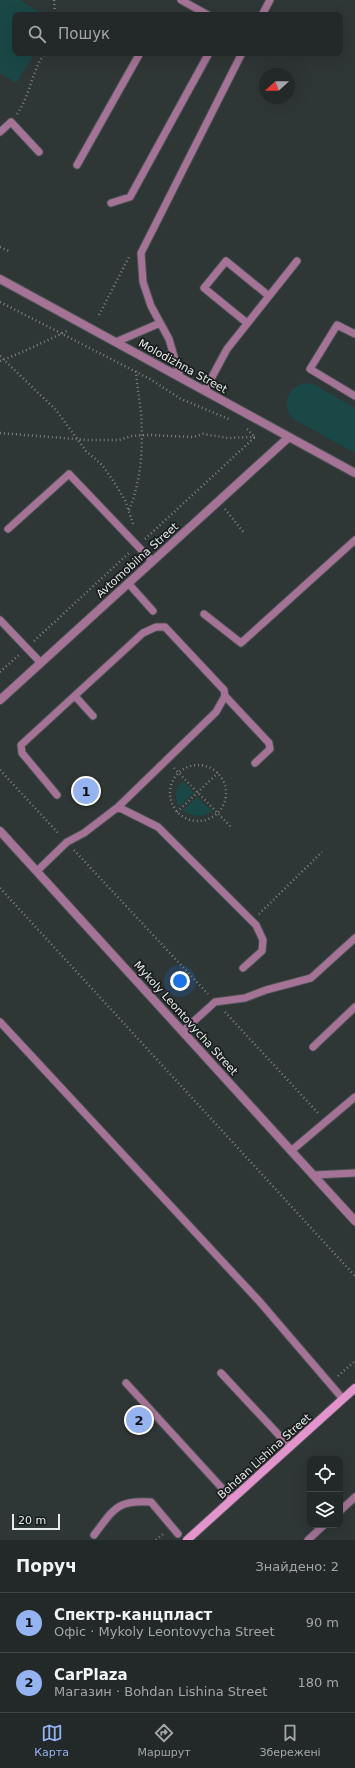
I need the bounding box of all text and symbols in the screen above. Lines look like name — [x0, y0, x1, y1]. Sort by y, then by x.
search box — [12, 12, 343, 56]
icon: search — [26, 23, 48, 45]
text: Пошук — [58, 25, 110, 43]
north arrow — [259, 68, 295, 104]
street label: Molodizhna Street — [136, 337, 230, 397]
street label: Avtomobilna Street — [94, 520, 181, 601]
pin: 1 — [73, 776, 99, 806]
street label: Mykoly Leontovycha Street — [131, 959, 241, 1079]
your location — [170, 971, 190, 991]
pin: 2 — [126, 1405, 152, 1435]
street label: Bohdan Lishina Street — [215, 1411, 314, 1502]
map controls — [307, 1456, 343, 1528]
button: locate — [307, 1456, 343, 1492]
button: layers — [307, 1492, 343, 1528]
scale bar — [12, 1512, 60, 1531]
text: 20 m — [18, 1514, 46, 1527]
text: Поруч — [16, 1556, 77, 1576]
text: Знайдено: 2 — [256, 1559, 339, 1574]
text: Спектр-канцпласт — [54, 1606, 212, 1624]
text: 1 — [24, 1615, 34, 1630]
text: 90 m — [306, 1615, 339, 1630]
text: Офіс · Mykoly Leontovycha Street — [54, 1624, 275, 1639]
text: CarPlaza — [54, 1666, 128, 1684]
text: 2 — [24, 1675, 34, 1690]
text: 180 m — [297, 1675, 339, 1690]
text: Магазин · Bohdan Lishina Street — [54, 1684, 267, 1699]
tab: Карта — [34, 1722, 69, 1759]
tab: Маршрут — [138, 1722, 191, 1759]
tab: Збережені — [259, 1722, 321, 1759]

